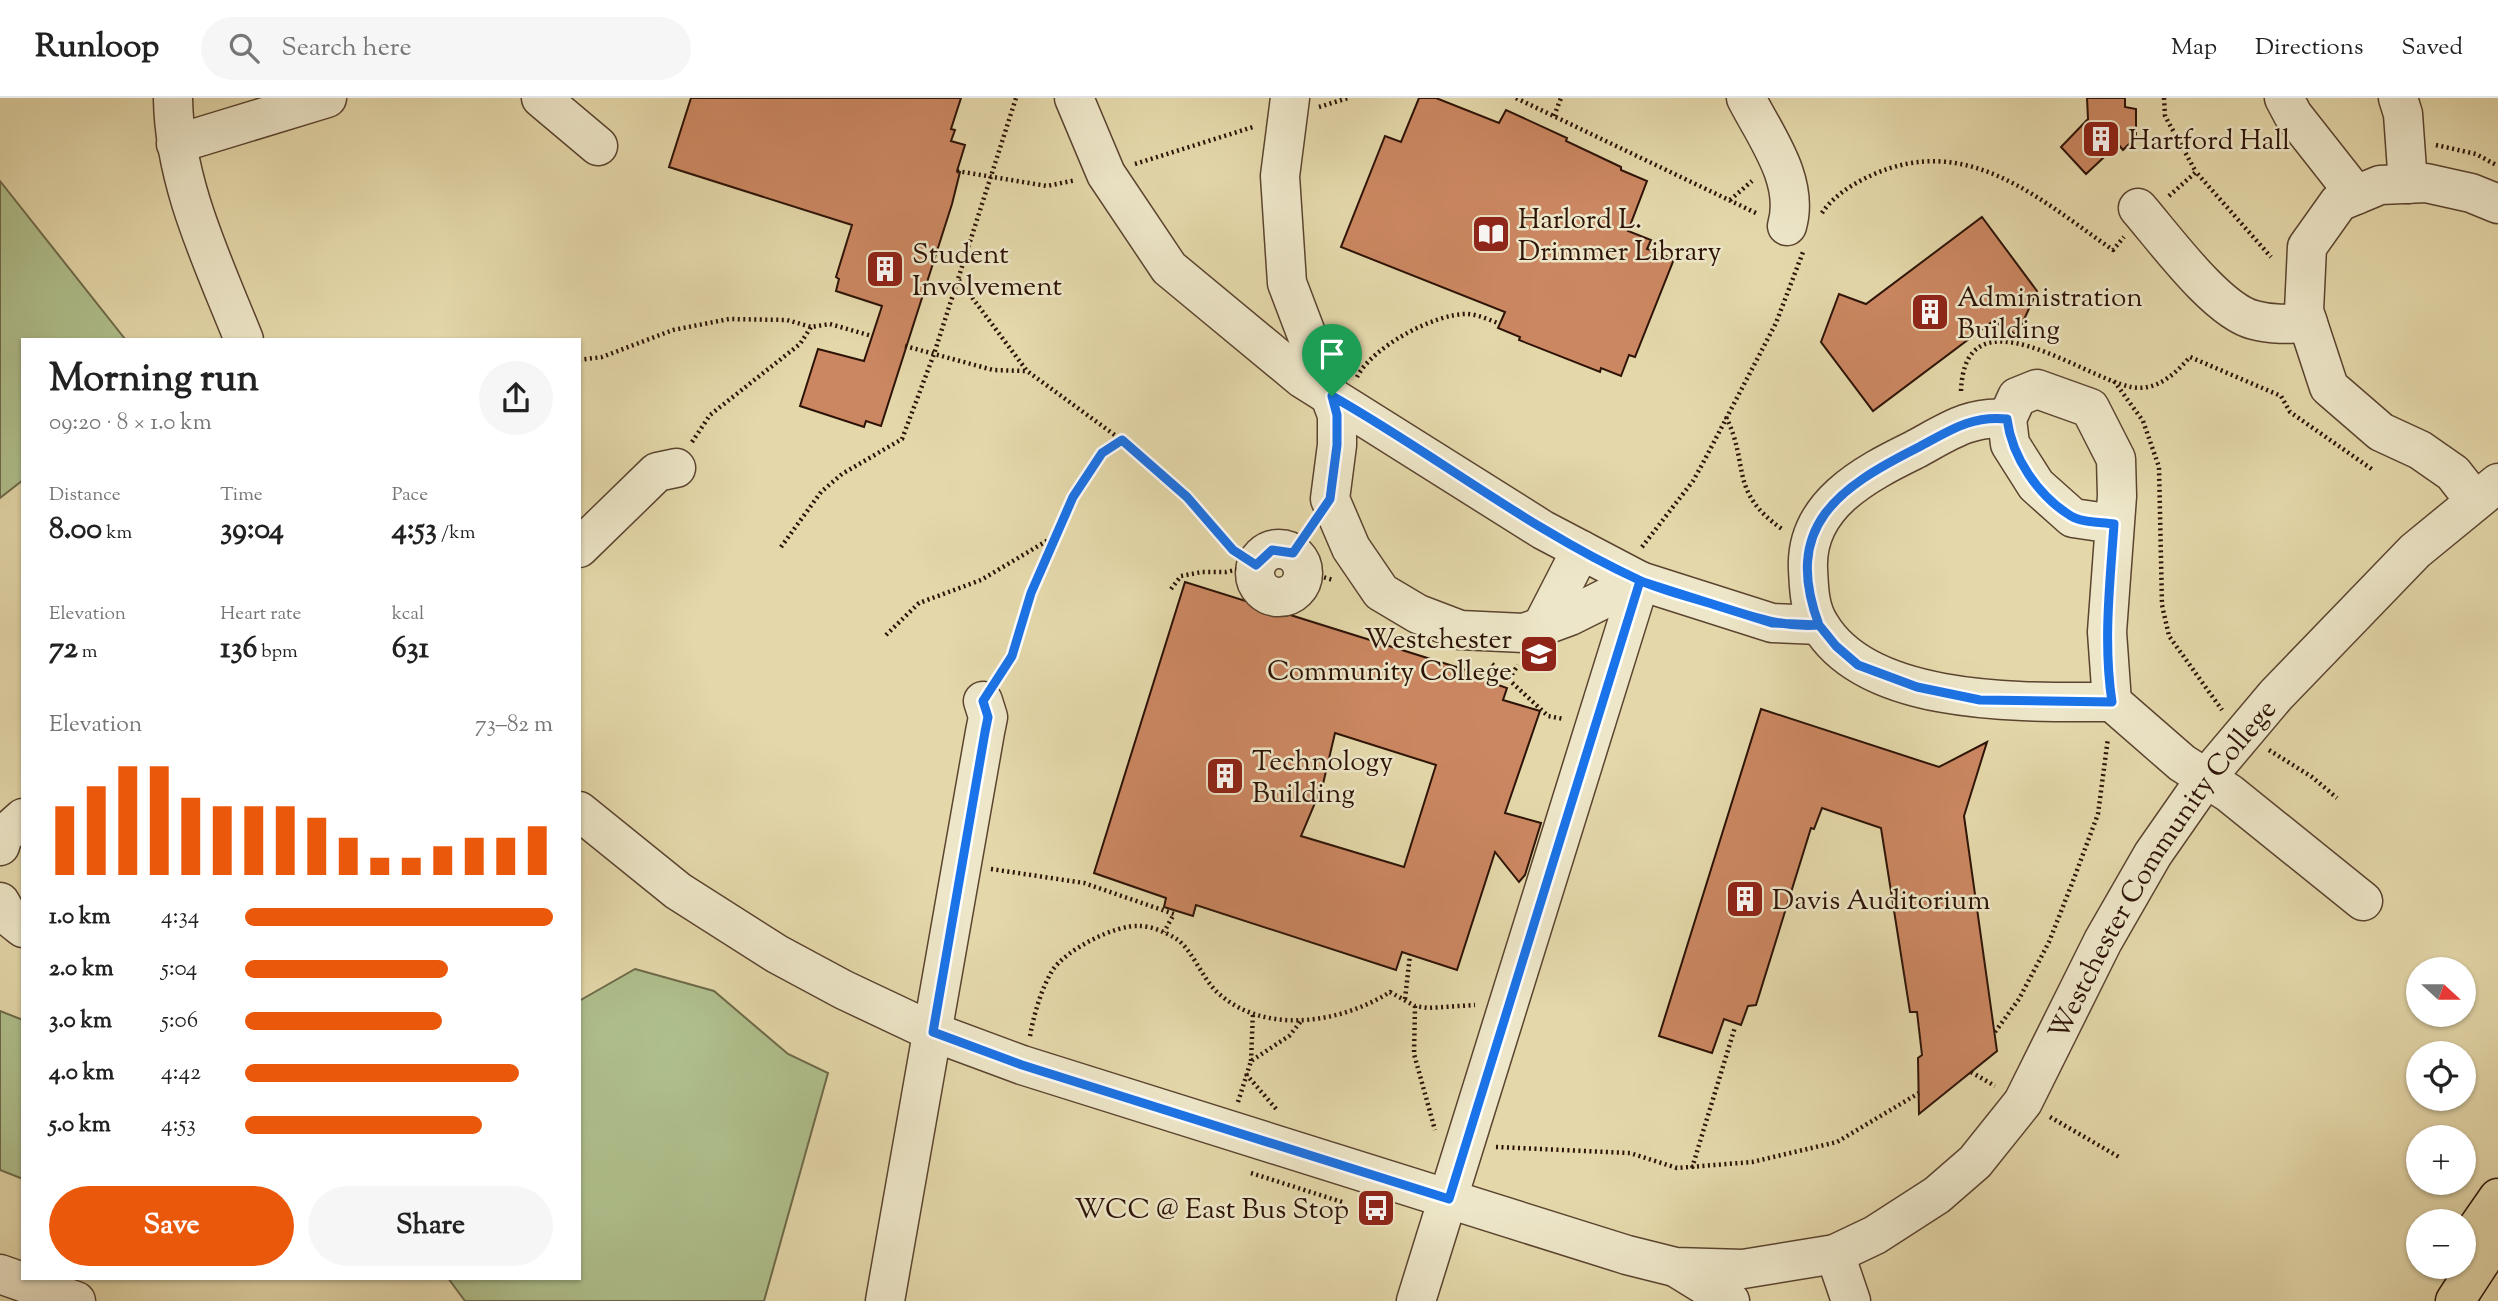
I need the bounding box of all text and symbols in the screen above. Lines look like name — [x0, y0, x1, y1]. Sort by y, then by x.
search box — [201, 17, 691, 80]
text: Runloop — [35, 24, 159, 72]
icon: search — [225, 29, 263, 67]
text: Search here — [281, 30, 412, 67]
text: Map — [2171, 31, 2217, 65]
text: Directions — [2255, 31, 2363, 65]
text: Saved — [2401, 31, 2463, 65]
building icon: Hartford Hall — [2080, 118, 2122, 160]
place label: Hartford Hall — [2128, 122, 2290, 162]
place label: Harlord L. Drimmer Library — [1518, 201, 1722, 273]
library icon: Harlord L. Drimmer Library — [1470, 213, 1512, 255]
place label: Student Involvement — [912, 236, 1063, 308]
building icon: Student Involvement — [864, 248, 906, 290]
place label: Administration Building — [1957, 279, 2143, 351]
building icon: Administration Building — [1909, 291, 1951, 333]
pin — [1302, 324, 1362, 396]
icon: arrive — [1313, 335, 1351, 373]
text: Morning run — [49, 354, 259, 408]
button: share — [479, 361, 553, 435]
text: 09:20 · 8 × 1.0 km — [49, 407, 212, 440]
text: Distance — [49, 482, 121, 509]
text: Time — [220, 482, 263, 509]
text: Pace — [392, 482, 428, 509]
text: 8.00 — [49, 509, 102, 552]
text: 39:04 — [220, 509, 284, 552]
text: 4:53 — [392, 509, 437, 552]
text: km — [102, 520, 132, 547]
text: /km — [437, 520, 475, 547]
text: Elevation — [49, 601, 126, 628]
text: Heart rate — [220, 601, 301, 628]
text: kcal — [392, 601, 424, 628]
place label: Westchester Community College — [1267, 621, 1512, 693]
text: 72 — [49, 628, 78, 671]
text: 136 — [220, 628, 257, 671]
text: 631 — [392, 628, 429, 671]
school or university icon: Westchester Community College — [1518, 633, 1560, 675]
text: m — [78, 639, 98, 666]
text: bpm — [257, 639, 298, 666]
street label: Westchester Community College — [2040, 692, 2287, 1047]
text: Elevation — [49, 709, 142, 742]
text: 73–82 m — [475, 709, 553, 742]
place label: Technology Building — [1252, 743, 1393, 815]
building icon: Technology Building — [1204, 755, 1246, 797]
building icon: Davis Auditorium — [1724, 878, 1766, 920]
place label: Davis Auditorium — [1772, 882, 1990, 922]
text: 1.0 km — [49, 901, 111, 934]
text: 4:34 — [161, 901, 199, 934]
text: 2.0 km — [49, 953, 114, 986]
text: 5:04 — [161, 953, 197, 986]
north arrow — [2406, 957, 2476, 1027]
map controls — [2406, 957, 2476, 1279]
text: 3.0 km — [49, 1005, 112, 1038]
text: 5:06 — [161, 1005, 198, 1038]
button: locate — [2406, 1041, 2476, 1111]
text: 4.0 km — [49, 1057, 114, 1090]
text: 4:42 — [161, 1057, 201, 1090]
text: 5.0 km — [49, 1109, 111, 1142]
text: 4:53 — [161, 1109, 196, 1142]
button: + — [2406, 1125, 2476, 1195]
button: Save — [49, 1186, 294, 1266]
button: Share — [308, 1186, 553, 1266]
bus stop icon: WCC @ East Bus Stop — [1355, 1187, 1397, 1229]
place label: WCC @ East Bus Stop — [1075, 1191, 1349, 1231]
button: − — [2406, 1209, 2476, 1279]

